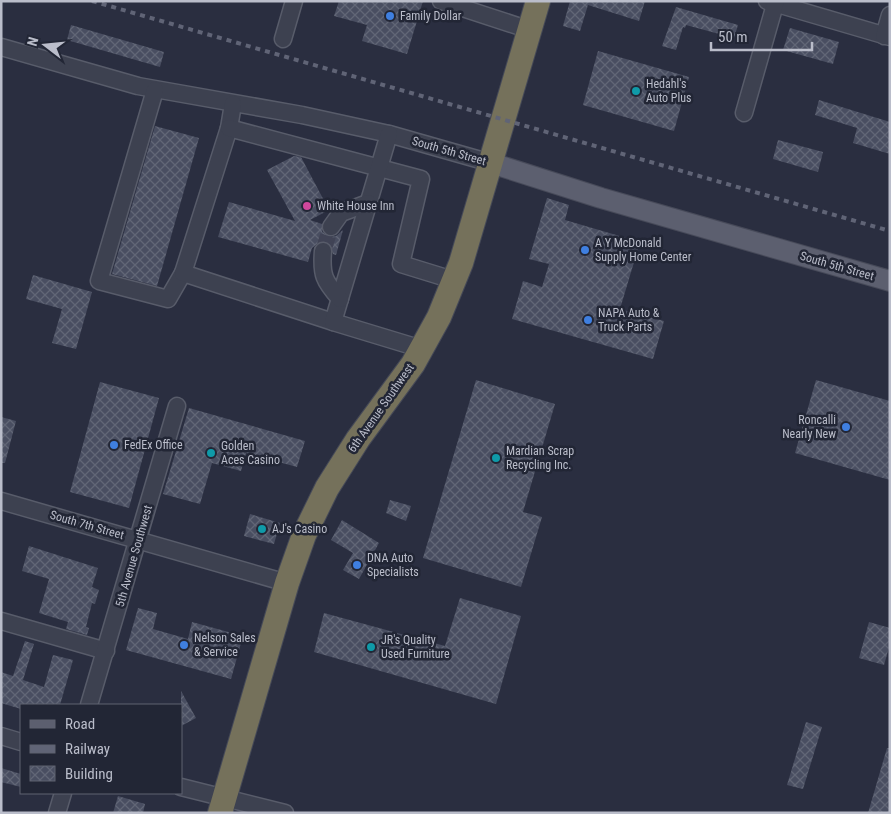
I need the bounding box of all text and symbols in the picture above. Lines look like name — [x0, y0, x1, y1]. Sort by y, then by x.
place label: Family Dollar — [400, 9, 462, 23]
marker: Family Dollar — [384, 10, 396, 22]
north arrow — [20, 20, 70, 70]
scale bar — [711, 20, 812, 52]
text: 50 m — [718, 28, 748, 46]
text: N — [24, 35, 41, 48]
place label: Hedahl's Auto Plus — [646, 77, 692, 105]
marker: Hedahl's Auto Plus — [630, 85, 642, 97]
street label: South 5th Street — [410, 134, 488, 168]
place label: White House Inn — [317, 199, 395, 213]
marker: White House Inn — [301, 200, 313, 212]
place label: A Y McDonald Supply Home Center — [595, 236, 692, 264]
marker: A Y McDonald Supply Home Center — [579, 244, 591, 256]
street label: South 5th Street — [798, 249, 876, 283]
place label: NAPA Auto & Truck Parts — [598, 306, 660, 334]
marker: NAPA Auto & Truck Parts — [582, 314, 594, 326]
street label: 6th Avenue Southwest — [345, 361, 417, 455]
place label: Roncalli Nearly New — [782, 413, 836, 441]
marker: Roncalli Nearly New — [840, 421, 852, 433]
place label: FedEx Office — [124, 438, 183, 452]
marker: FedEx Office — [108, 439, 120, 451]
place label: Golden Aces Casino — [221, 439, 280, 467]
place label: Mardian Scrap Recycling Inc. — [506, 444, 574, 472]
marker: Golden Aces Casino — [205, 447, 217, 459]
marker: Mardian Scrap Recycling Inc. — [490, 452, 502, 464]
street label: 5th Avenue Southwest — [113, 503, 155, 608]
street label: South 7th Street — [48, 508, 126, 542]
place label: AJ's Casino — [272, 522, 327, 536]
marker: AJ's Casino — [256, 523, 268, 535]
place label: DNA Auto Specialists — [367, 551, 419, 579]
marker: DNA Auto Specialists — [351, 559, 363, 571]
place label: Nelson Sales & Service — [194, 631, 256, 659]
place label: JR's Quality Used Furniture — [381, 633, 450, 661]
marker: Nelson Sales & Service — [178, 639, 190, 651]
marker: JR's Quality Used Furniture — [365, 641, 377, 653]
legend — [20, 704, 182, 794]
text: Road — [65, 715, 95, 733]
text: Railway — [65, 740, 110, 758]
text: Building — [65, 765, 113, 783]

